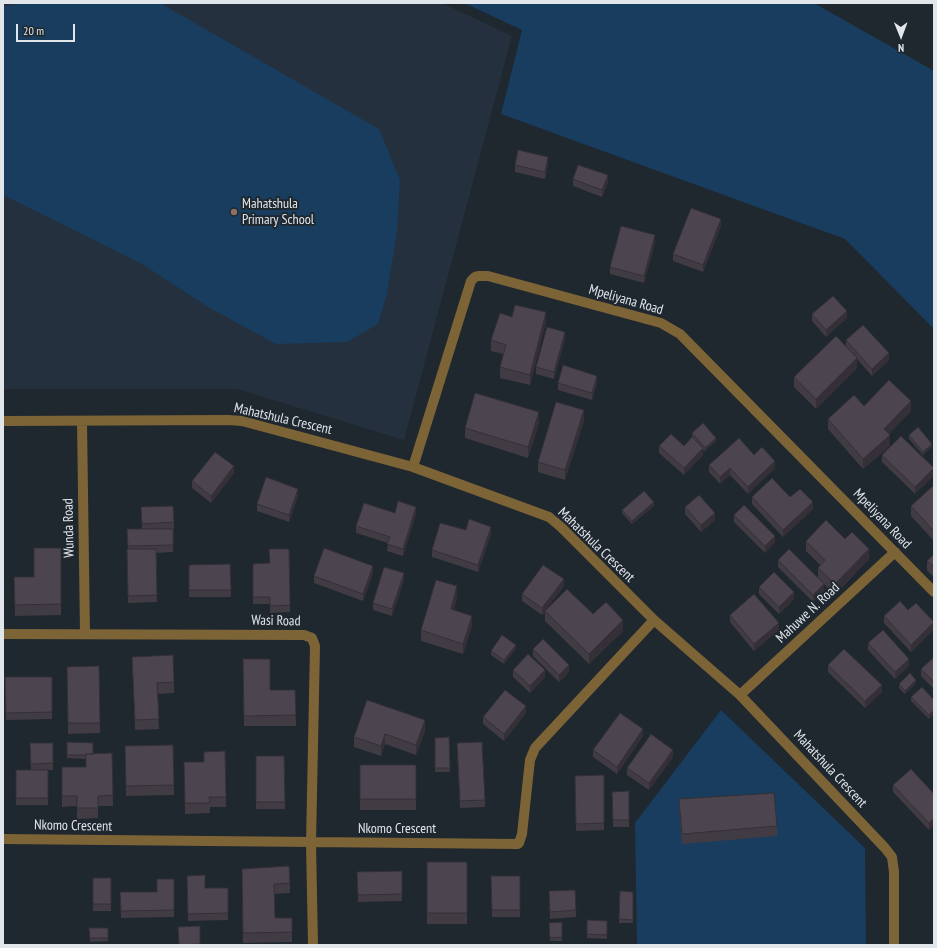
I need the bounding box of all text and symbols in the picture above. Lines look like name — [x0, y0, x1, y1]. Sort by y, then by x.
scale bar — [18, 16, 77, 42]
north arrow — [881, 16, 921, 56]
text: 20 m — [23, 23, 44, 38]
text: N — [898, 41, 904, 55]
place label: Mahatshula Primary School — [242, 196, 314, 228]
marker: Mahatshula Primary School — [229, 207, 239, 217]
street label: Mpeliyana Road — [587, 281, 665, 319]
street label: Mahatshula Crescent — [232, 400, 334, 438]
street label: Mpeliyana Road — [849, 486, 915, 552]
street label: Wunda Road — [60, 498, 78, 558]
street label: Mahatshula Crescent — [554, 504, 638, 586]
street label: Mahuwe N. Road — [773, 579, 843, 647]
street label: Wasi Road — [251, 612, 301, 630]
street label: Mahatshula Crescent — [790, 727, 870, 811]
street label: Nkomo Crescent — [34, 817, 112, 835]
street label: Nkomo Crescent — [358, 821, 436, 837]

